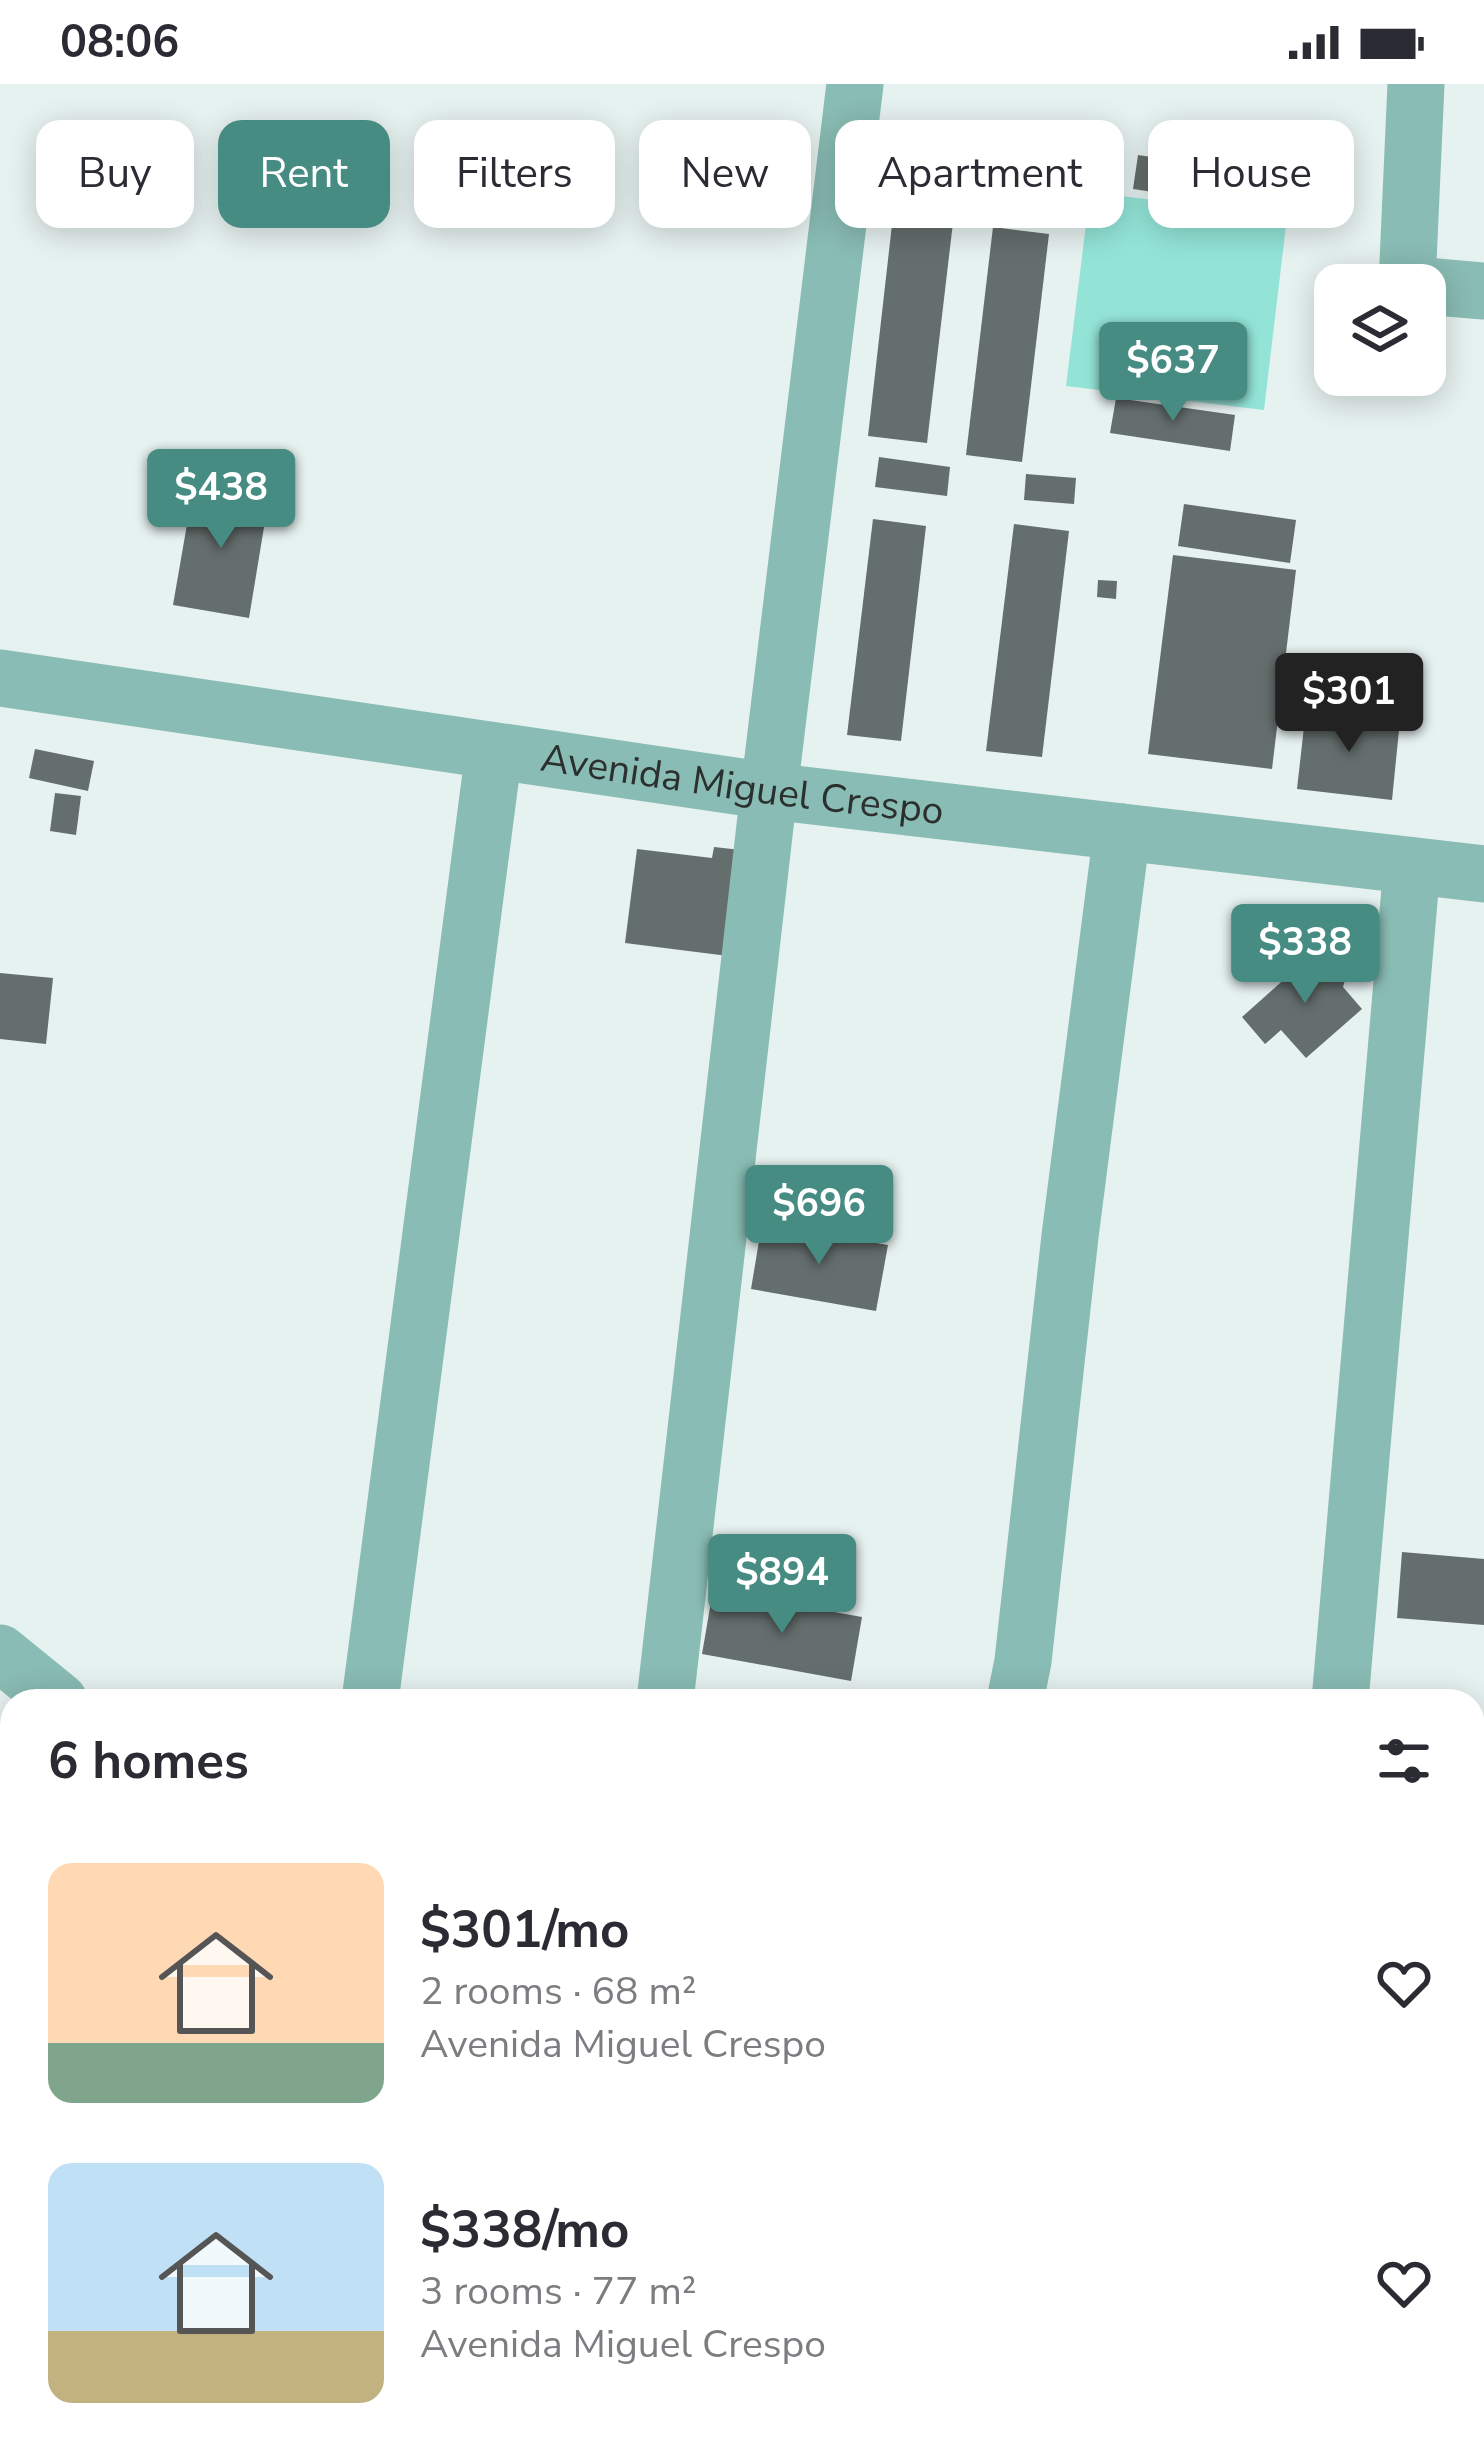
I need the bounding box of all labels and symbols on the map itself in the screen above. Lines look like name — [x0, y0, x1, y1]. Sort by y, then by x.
pin: $637 — [1102, 322, 1244, 424]
pin: $438 — [150, 449, 292, 551]
pin: $301 — [1278, 653, 1420, 755]
street label: Avenida Miguel Crespo — [537, 731, 947, 838]
pin: $338 — [1234, 904, 1376, 1006]
pin: $696 — [748, 1165, 890, 1267]
pin: $894 — [711, 1534, 853, 1636]

